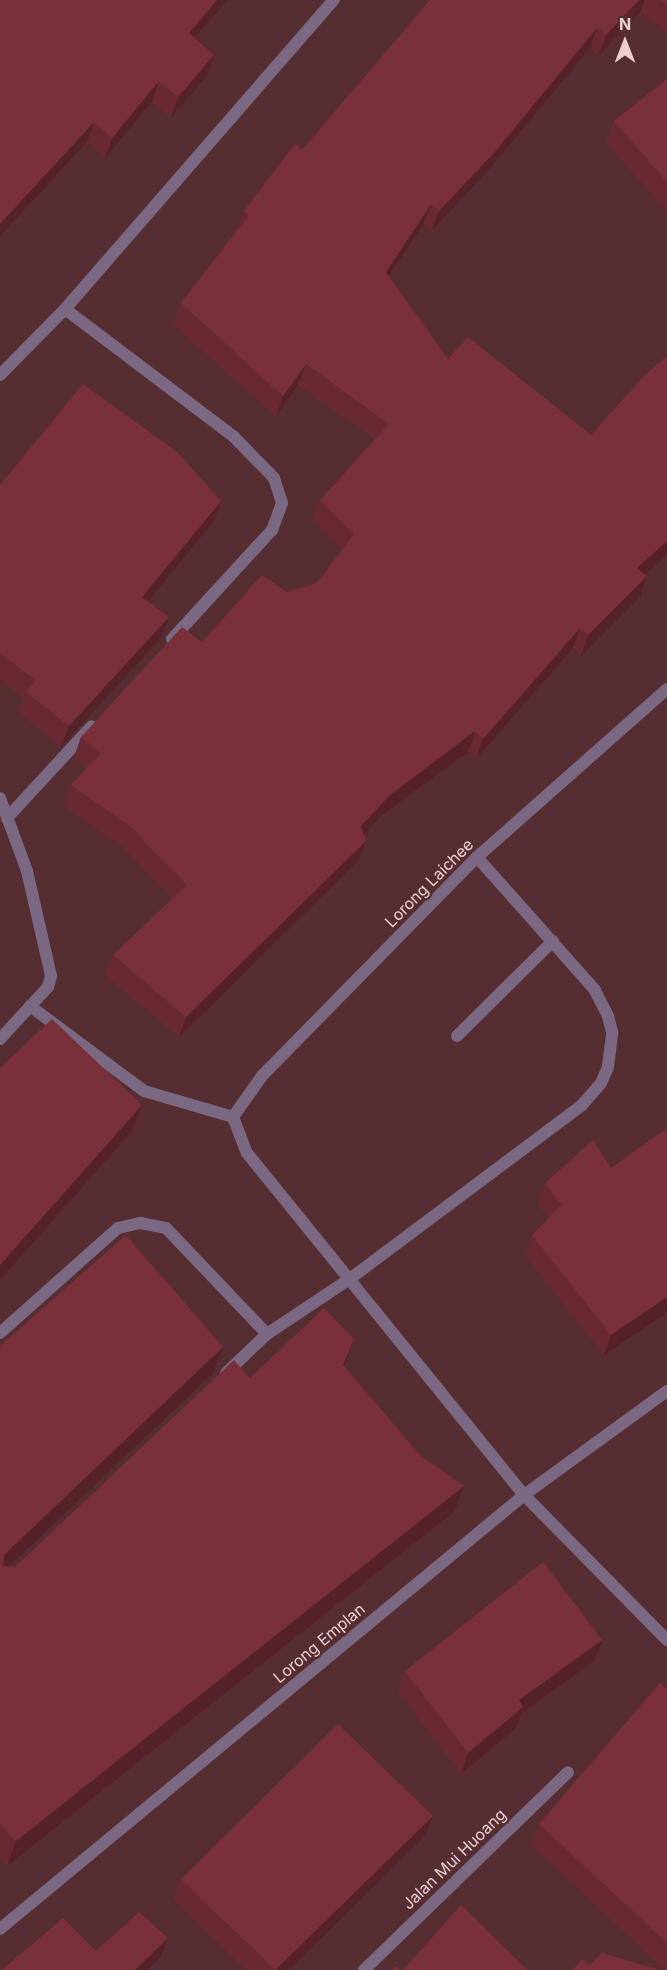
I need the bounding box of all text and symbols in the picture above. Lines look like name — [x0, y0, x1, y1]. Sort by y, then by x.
north arrow — [595, 12, 655, 72]
text: N — [619, 14, 631, 34]
street label: Lorong Laichee — [381, 835, 477, 931]
street label: Lorong Emplan — [269, 1599, 369, 1687]
street label: Jalan Mui Huoang — [398, 1805, 510, 1913]

